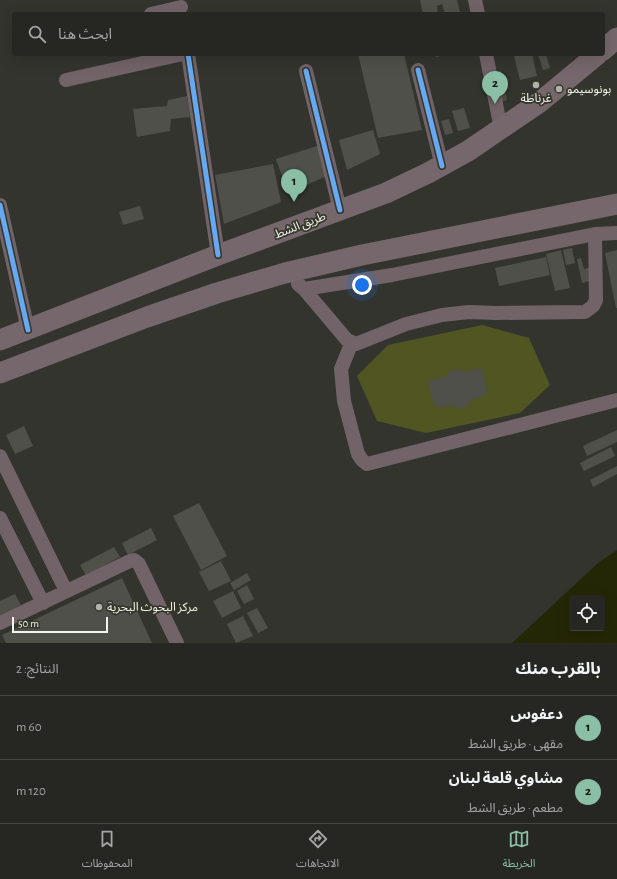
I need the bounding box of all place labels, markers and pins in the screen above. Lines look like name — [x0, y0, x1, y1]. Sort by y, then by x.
pin: 2 — [482, 71, 508, 104]
marker: غرناطة — [531, 80, 541, 90]
place label: بونوسيمو — [567, 83, 611, 96]
marker: بونوسيمو — [554, 84, 564, 94]
place label: غرناطة — [520, 92, 552, 105]
pin: 1 — [281, 169, 307, 202]
place label: مركز البحوث البحرية — [107, 601, 198, 614]
marker: مركز البحوث البحرية — [94, 602, 104, 612]

